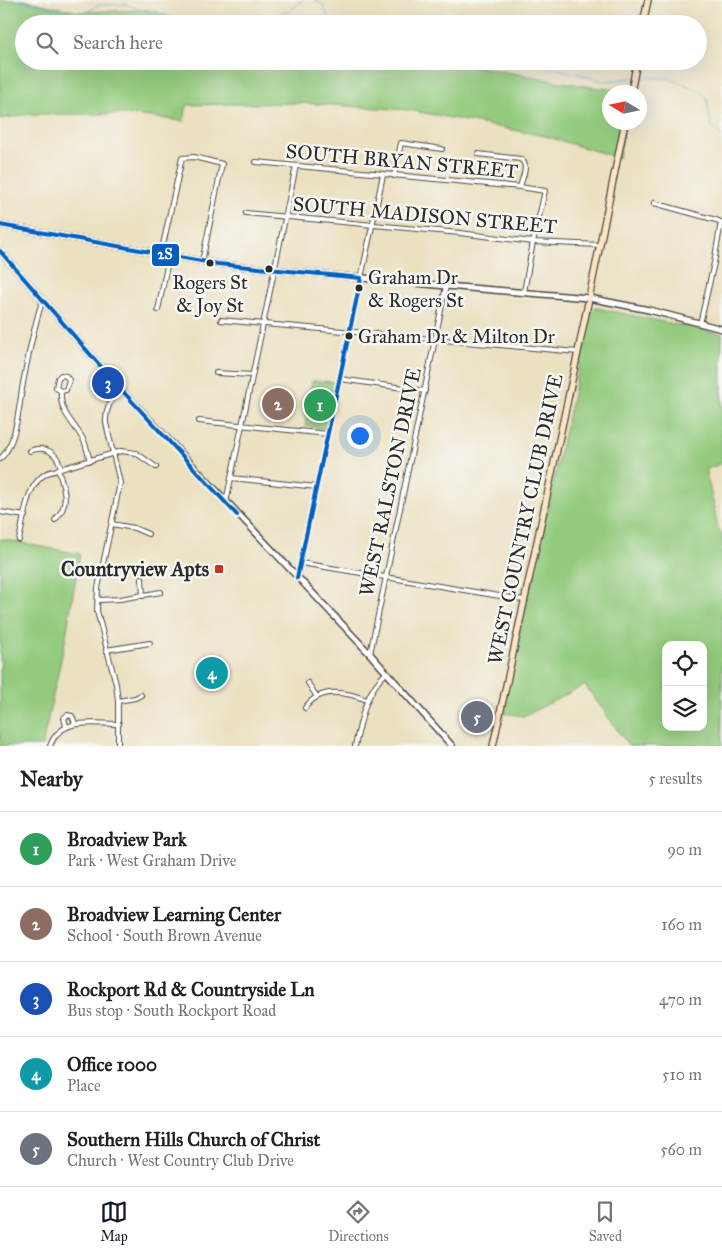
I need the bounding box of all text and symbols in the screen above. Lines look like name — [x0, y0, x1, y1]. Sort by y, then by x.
search box — [15, 15, 707, 70]
icon: search — [33, 29, 61, 57]
text: Search here — [73, 31, 163, 54]
north arrow — [602, 85, 647, 130]
street label: SOUTH BRYAN STREET — [285, 139, 519, 183]
street label: SOUTH MADISON STREET — [292, 191, 558, 239]
line badge: 2S — [151, 243, 180, 267]
text: 2S — [158, 246, 172, 263]
marker: Rogers St & Joy St — [205, 258, 215, 268]
unlabelled marker — [264, 264, 274, 274]
place label: Graham Dr & Rogers St — [368, 266, 464, 313]
place label: Rogers St & Joy St — [172, 271, 248, 318]
marker: Graham Dr & Rogers St — [354, 283, 364, 293]
place label: Graham Dr & Milton Dr — [358, 325, 556, 348]
marker: Graham Dr & Milton Dr — [344, 331, 354, 341]
pin: 3 — [92, 364, 124, 402]
street label: WEST RALSTON DRIVE — [354, 366, 426, 598]
street label: WEST COUNTRY CLUB DRIVE — [482, 372, 568, 666]
pin: 2 — [262, 385, 294, 423]
pin: 1 — [304, 386, 336, 424]
your location — [347, 423, 373, 449]
place label: Countryview Apts — [61, 557, 210, 582]
marker: Countryview Apts — [213, 563, 225, 575]
map controls — [662, 641, 707, 731]
button: locate — [662, 641, 707, 686]
pin: 4 — [196, 654, 228, 692]
button: layers — [662, 686, 707, 731]
pin: 5 — [461, 698, 493, 736]
text: Nearby — [20, 766, 83, 792]
text: 5 results — [648, 769, 702, 788]
text: Broadview Park — [67, 828, 187, 851]
text: 1 — [33, 840, 39, 859]
text: 90 m — [667, 840, 702, 859]
text: Park · West Graham Drive — [67, 851, 236, 870]
text: Broadview Learning Center — [67, 903, 281, 926]
text: 2 — [32, 915, 40, 934]
text: 160 m — [661, 915, 702, 934]
text: School · South Brown Avenue — [67, 926, 262, 945]
text: Rockport Rd & Countryside Ln — [67, 978, 315, 1001]
text: 3 — [33, 990, 39, 1009]
text: 470 m — [659, 990, 702, 1009]
text: Bus stop · South Rockport Road — [67, 1001, 276, 1020]
text: Office 1000 — [67, 1053, 157, 1076]
text: 4 — [32, 1065, 40, 1084]
text: 510 m — [662, 1065, 702, 1084]
text: Place — [67, 1076, 101, 1095]
text: Southern Hills Church of Christ — [67, 1128, 320, 1151]
text: 5 — [32, 1140, 40, 1159]
text: 560 m — [660, 1140, 702, 1159]
text: Church · West Country Club Drive — [67, 1151, 294, 1170]
tab: Map — [100, 1198, 128, 1245]
tab: Directions — [328, 1198, 389, 1245]
tab: Saved — [589, 1198, 622, 1245]

